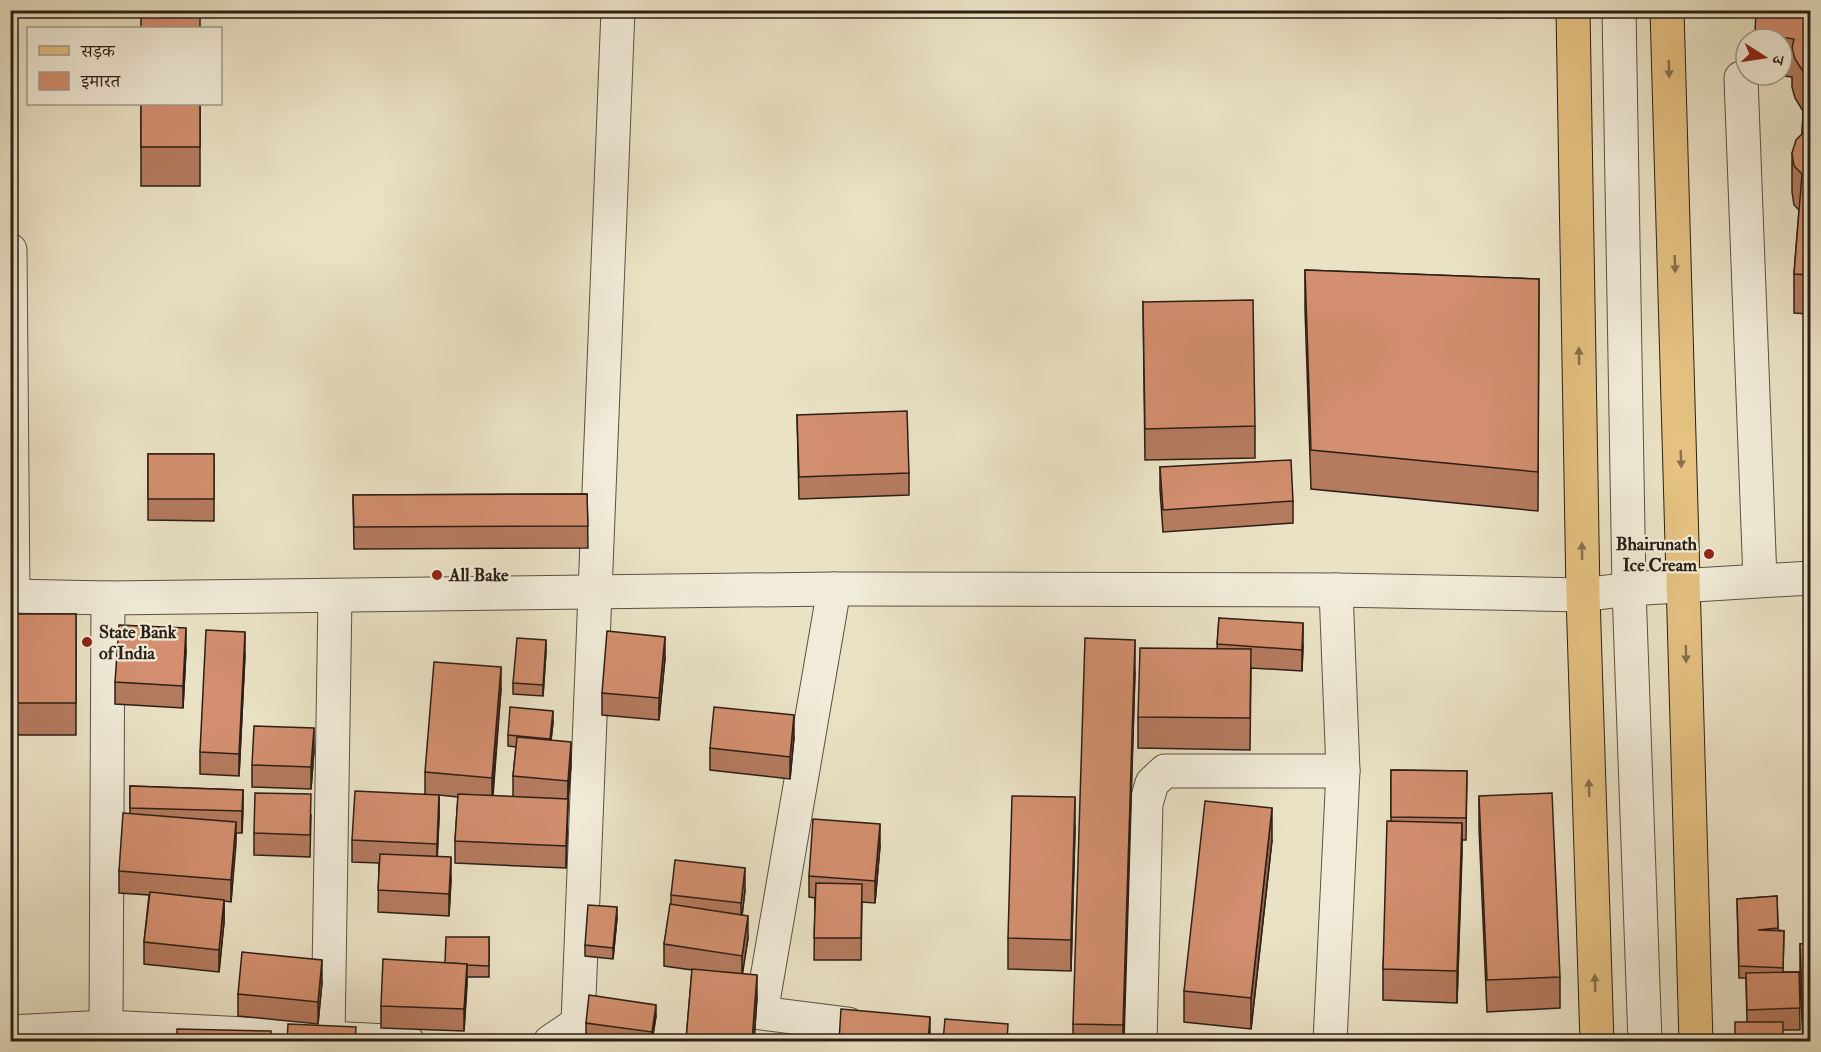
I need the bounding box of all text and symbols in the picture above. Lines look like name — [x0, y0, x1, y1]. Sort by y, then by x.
legend — [27, 27, 222, 105]
north arrow — [1734, 27, 1794, 87]
text: सड़क — [80, 40, 116, 63]
text: उ — [1767, 53, 1789, 68]
one-way arrow — [1664, 59, 1674, 78]
text: इमारत — [80, 70, 121, 93]
one-way arrow — [1670, 254, 1680, 273]
one-way arrow — [1575, 347, 1584, 366]
one-way arrow — [1676, 449, 1685, 468]
place label: Bhairunath Ice Cream — [1616, 533, 1698, 577]
one-way arrow — [1577, 542, 1587, 561]
marker: Bhairunath Ice Cream — [1702, 547, 1716, 561]
place label: All Bake — [448, 564, 509, 587]
marker: All Bake — [430, 568, 444, 582]
place label: State Bank of India — [99, 621, 177, 665]
marker: State Bank of India — [80, 635, 94, 649]
one-way arrow — [1682, 644, 1691, 663]
one-way arrow — [1584, 779, 1594, 798]
one-way arrow — [1591, 974, 1600, 993]

